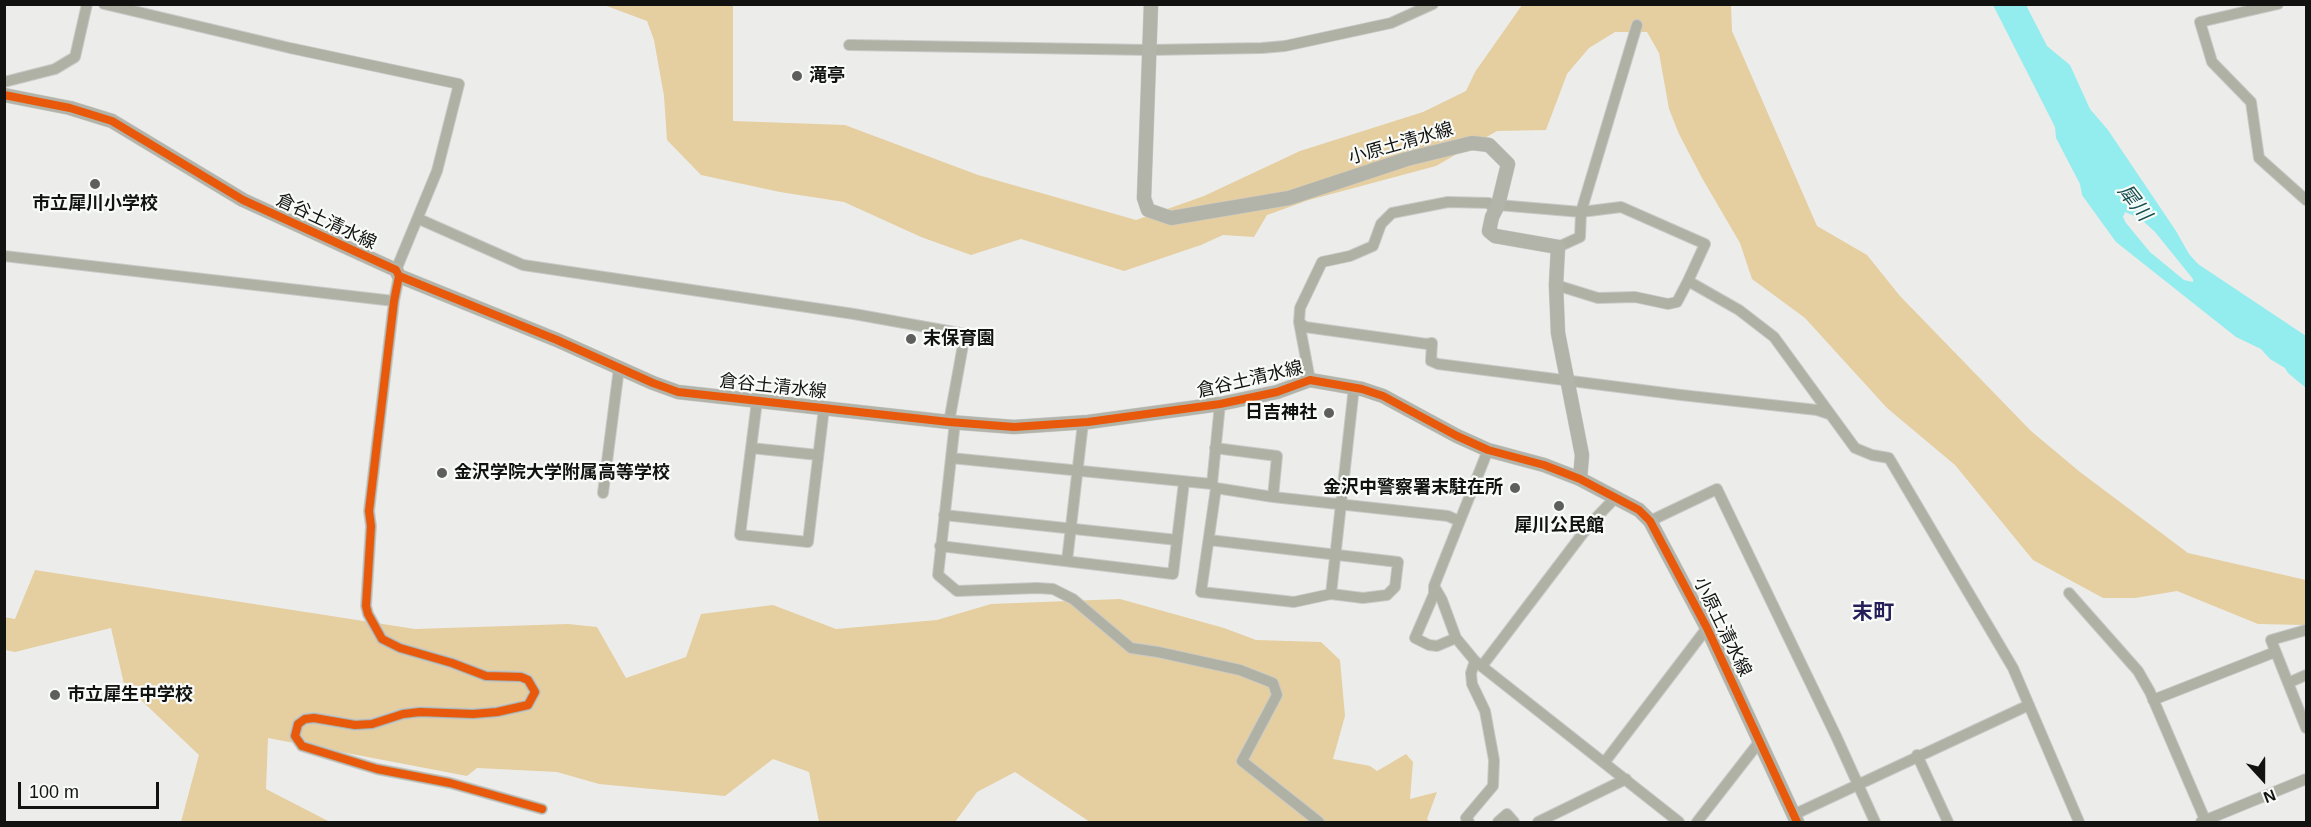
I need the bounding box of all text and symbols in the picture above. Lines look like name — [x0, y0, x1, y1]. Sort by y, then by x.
place label: 滝亭 — [809, 65, 845, 87]
marker: 滝亭 — [790, 69, 804, 83]
street label: 小原土清水線 — [1346, 119, 1456, 169]
marker: 市立犀川小学校 — [88, 177, 102, 191]
water label: 犀川 — [2112, 180, 2156, 226]
street label: 倉谷土清水線 — [272, 189, 380, 255]
place label: 市立犀川小学校 — [32, 193, 158, 215]
place label: 末保育園 — [923, 328, 995, 350]
marker: 末保育園 — [904, 332, 918, 346]
street label: 倉谷土清水線 — [1195, 357, 1305, 403]
street label: 倉谷土清水線 — [718, 371, 828, 403]
place label: 日吉神社 — [1245, 402, 1317, 424]
marker: 日吉神社 — [1322, 406, 1336, 420]
place label: 金沢学院大学附属高等学校 — [454, 462, 670, 484]
marker: 金沢学院大学附属高等学校 — [435, 466, 449, 480]
place label: 金沢中警察署末駐在所 — [1323, 477, 1503, 499]
marker: 金沢中警察署末駐在所 — [1508, 481, 1522, 495]
marker: 犀川公民館 — [1552, 499, 1566, 513]
place label: 犀川公民館 — [1514, 515, 1604, 537]
street label: 小原土清水線 — [1689, 574, 1755, 680]
district label: 末町 — [1852, 600, 1894, 626]
place label: 市立犀生中学校 — [67, 684, 193, 706]
marker: 市立犀生中学校 — [48, 688, 62, 702]
north arrow — [2233, 749, 2293, 809]
scale bar — [21, 770, 162, 808]
text: 100 m — [29, 782, 79, 802]
text: N — [2261, 786, 2278, 806]

